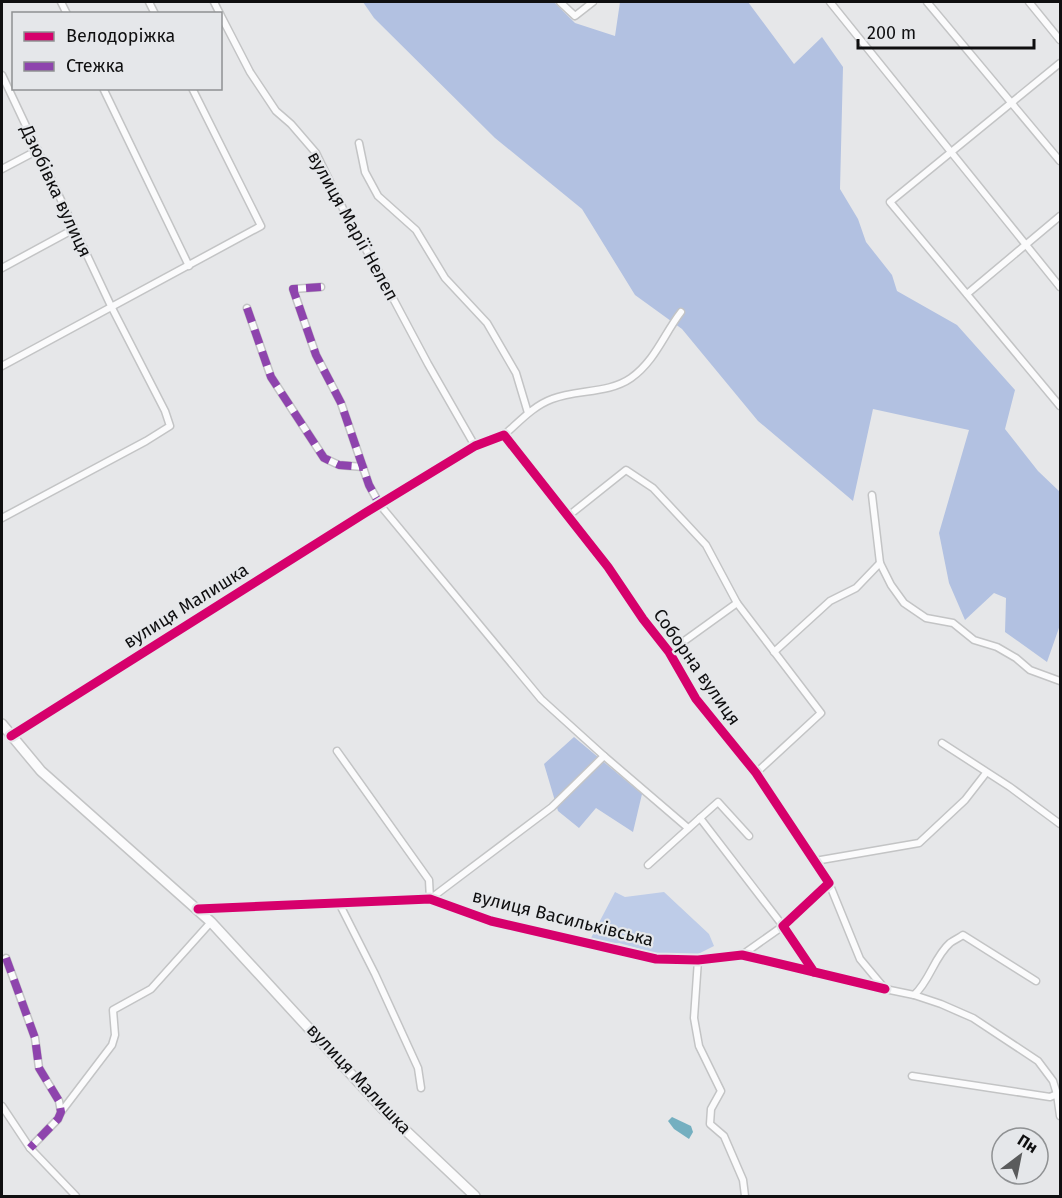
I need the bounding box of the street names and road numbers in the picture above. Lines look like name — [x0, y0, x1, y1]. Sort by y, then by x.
street label: Дзюбівка вулиця — [15, 120, 96, 261]
street label: вулиця Марії Нелеп — [303, 148, 403, 304]
street label: вулиця Малишка — [119, 559, 253, 653]
street label: Соборна вулиця — [649, 604, 745, 730]
street label: вулиця Васильківська — [470, 885, 656, 951]
street label: вулиця Малишка — [302, 1019, 416, 1139]

